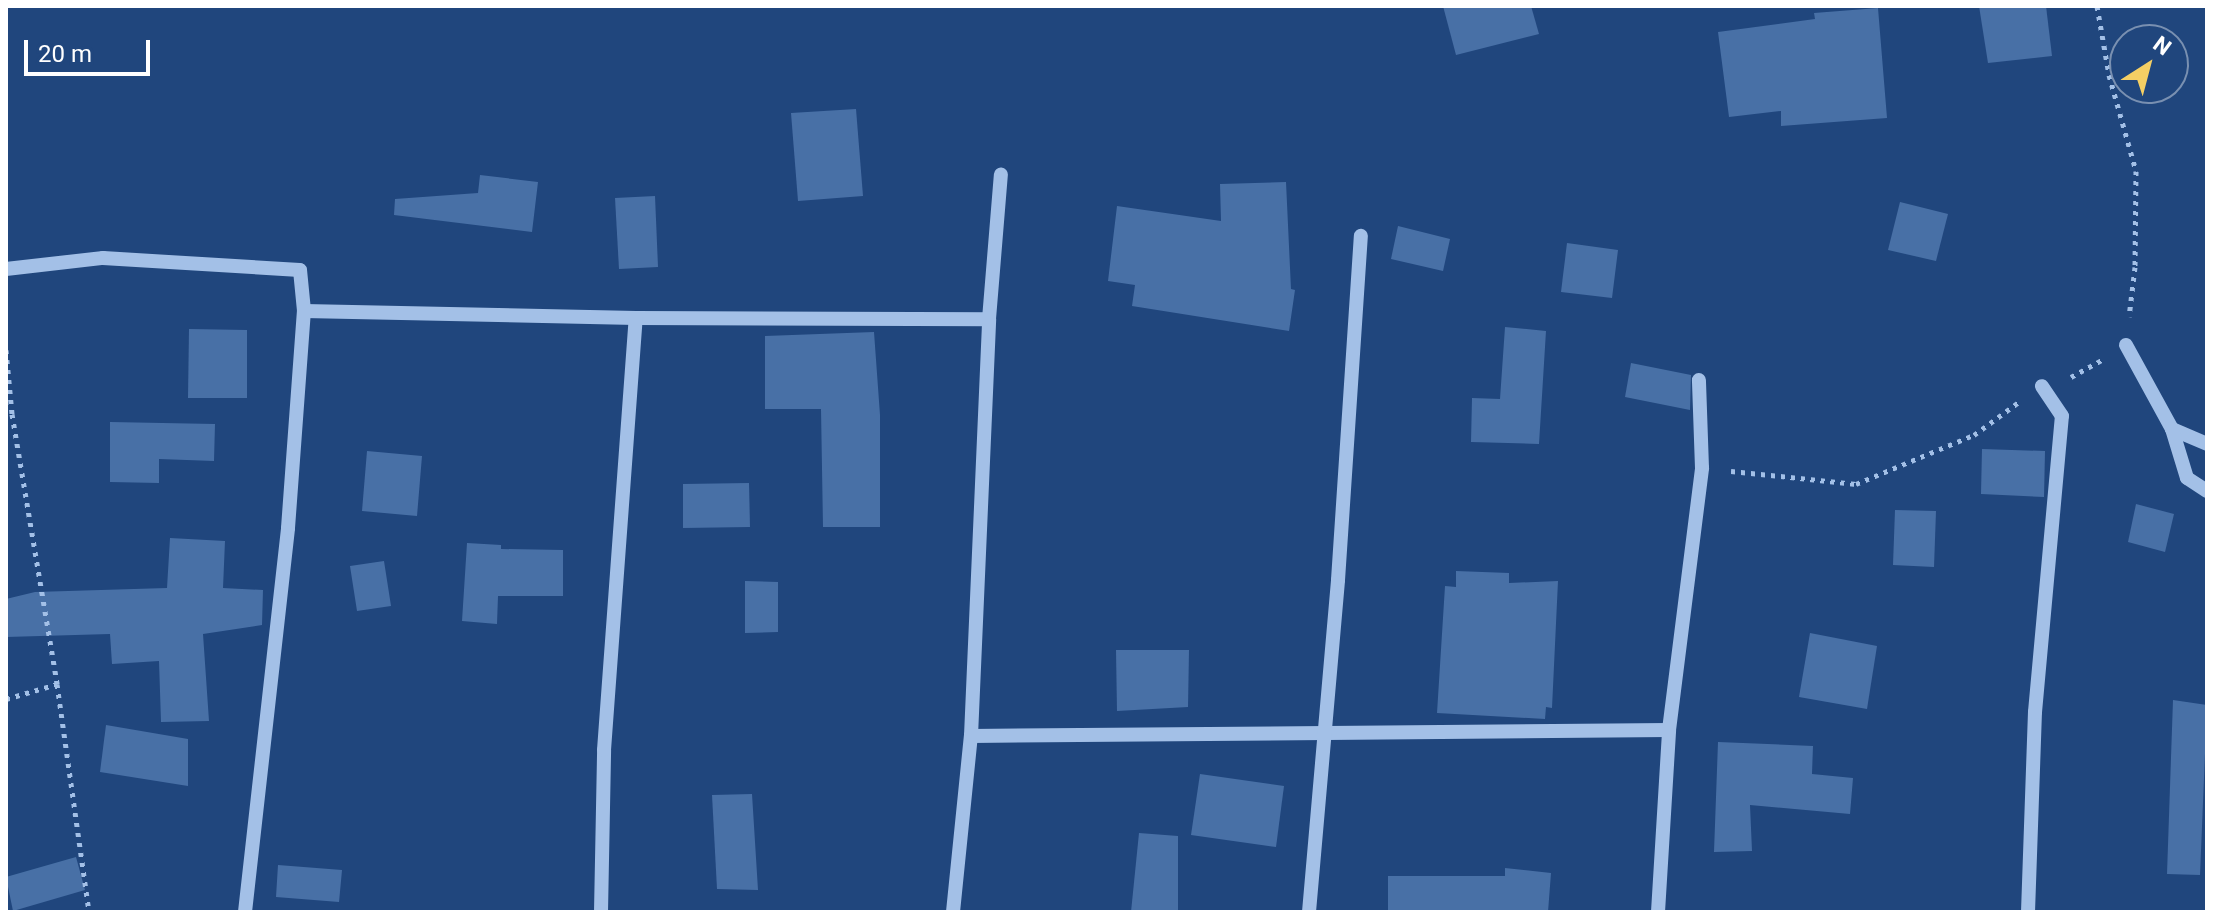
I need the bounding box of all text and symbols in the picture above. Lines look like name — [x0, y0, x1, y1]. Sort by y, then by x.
scale bar — [28, 24, 154, 74]
north arrow — [2109, 24, 2189, 104]
text: N — [2149, 31, 2176, 60]
text: 20 m — [38, 40, 92, 68]

